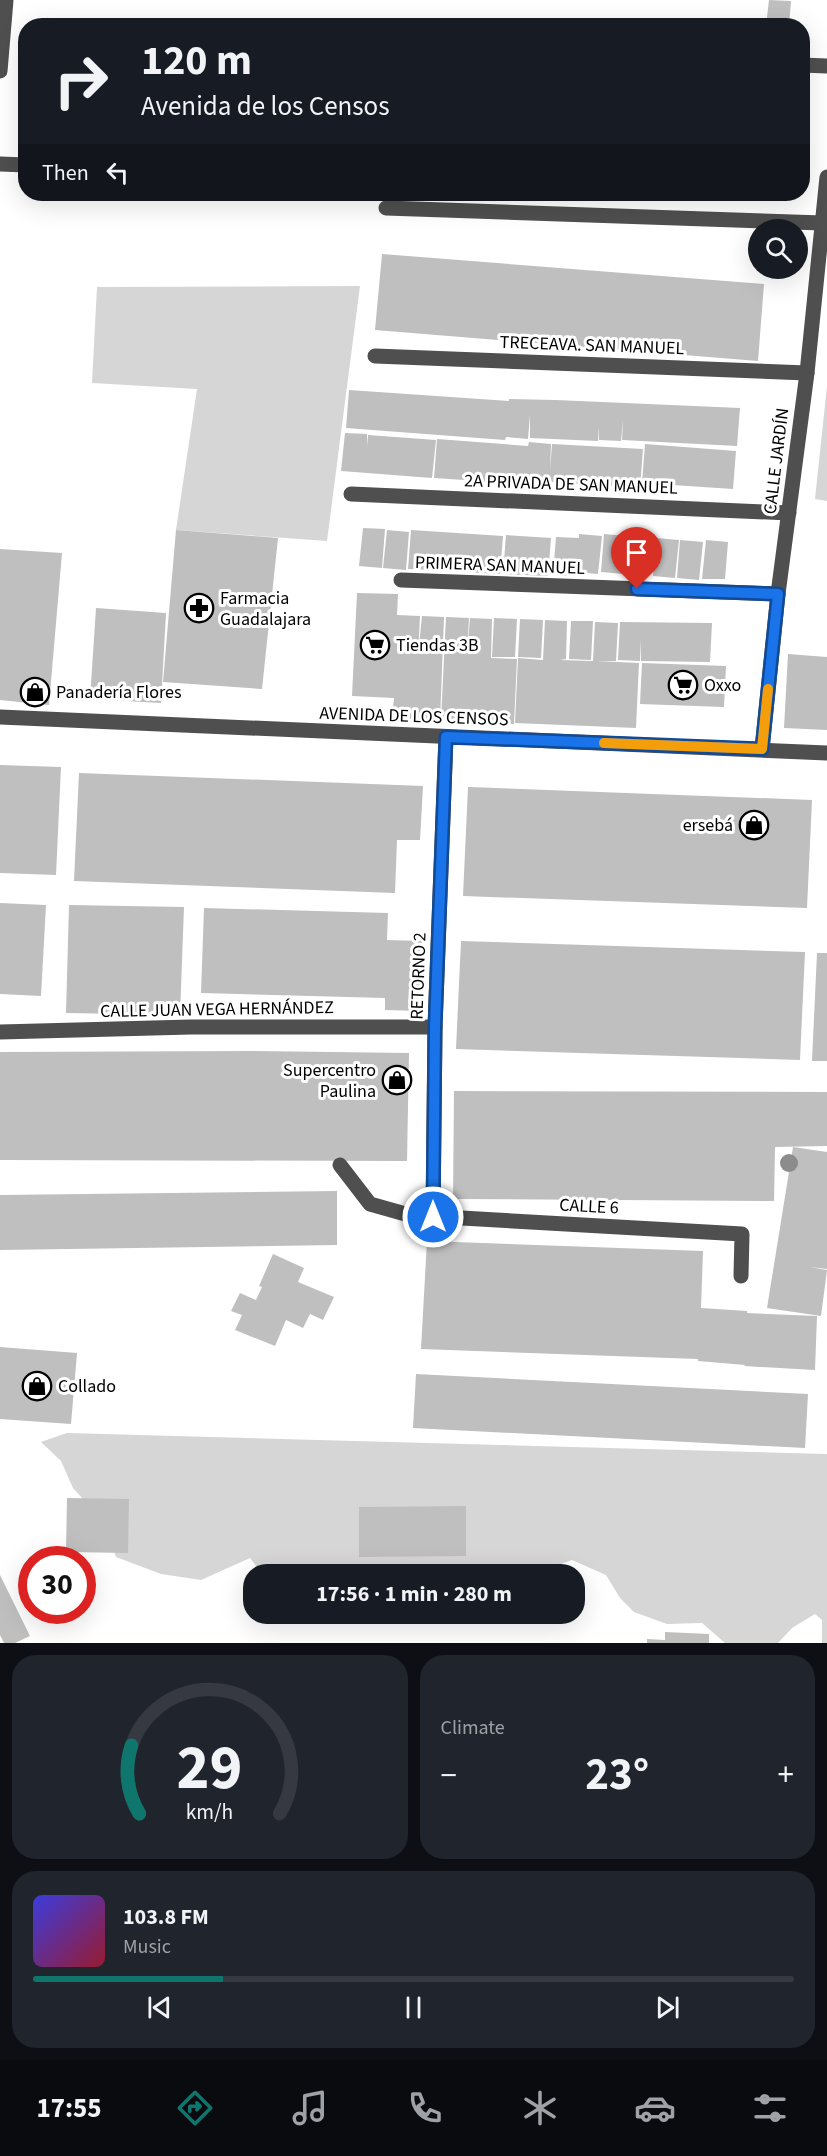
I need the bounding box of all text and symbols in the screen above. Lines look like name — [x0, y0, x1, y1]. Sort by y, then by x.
text: 120 m — [141, 31, 252, 91]
icon: right — [42, 42, 120, 120]
text: Avenida de los Censos — [141, 87, 390, 126]
icon: left — [101, 156, 134, 189]
text: Then — [42, 157, 89, 189]
map controls — [748, 219, 808, 279]
button: search — [748, 219, 808, 279]
street label: TRECEAVA. SAN MANUEL — [499, 330, 685, 361]
street label: CALLE JARDÍN — [758, 407, 795, 516]
street label: 2A PRIVADA DE SAN MANUEL — [464, 468, 678, 501]
pin — [611, 527, 662, 589]
icon: arrive — [620, 536, 653, 569]
street label: PRIMERA SAN MANUEL — [414, 550, 586, 581]
place label: Farmacia Guadalajara — [220, 586, 311, 632]
pharmacy icon: Farmacia Guadalajara — [183, 592, 215, 624]
supermarket icon: Tiendas 3B — [359, 629, 391, 661]
place label: Tiendas 3B — [396, 633, 479, 658]
supermarket icon: Oxxo — [667, 669, 699, 701]
place label: Oxxo — [704, 673, 741, 698]
shop icon: Panadería Flores — [19, 676, 51, 708]
place label: Panadería Flores — [56, 680, 181, 705]
street label: AVENIDA DE LOS CENSOS — [319, 701, 509, 732]
shop icon: ersebá — [738, 809, 770, 841]
place label: ersebá — [683, 813, 733, 838]
street label: RETORNO 2 — [404, 932, 433, 1020]
street label: CALLE JUAN VEGA HERNÁNDEZ — [100, 995, 334, 1024]
place label: Supercentro Paulina — [283, 1058, 376, 1104]
shop icon: Supercentro Paulina — [381, 1064, 413, 1096]
position arrow — [401, 1185, 465, 1249]
street label: CALLE 6 — [559, 1192, 619, 1221]
shop icon: Collado — [21, 1370, 53, 1402]
place label: Collado — [58, 1374, 116, 1399]
speed limit sign: 30 — [18, 1546, 96, 1624]
text: 17:56 · 1 min · 280 m — [316, 1578, 512, 1610]
text: Climate — [441, 1714, 505, 1742]
text: 29 — [177, 1724, 243, 1813]
text: 23° — [585, 1743, 649, 1807]
text: − — [441, 1752, 457, 1799]
text: + — [778, 1752, 794, 1799]
text: km/h — [186, 1797, 234, 1828]
text: 103.8 FM — [123, 1901, 209, 1933]
text: Music — [123, 1933, 171, 1961]
icon: previous — [143, 1991, 176, 2024]
icon: pause — [397, 1991, 430, 2024]
icon: next — [651, 1991, 684, 2024]
icon: directions — [174, 2087, 216, 2129]
icon: music — [289, 2087, 331, 2129]
icon: phone — [404, 2087, 446, 2129]
icon: climate — [519, 2087, 561, 2129]
icon: car — [634, 2087, 676, 2129]
icon: filters — [749, 2087, 791, 2129]
text: 17:55 — [36, 2089, 102, 2128]

